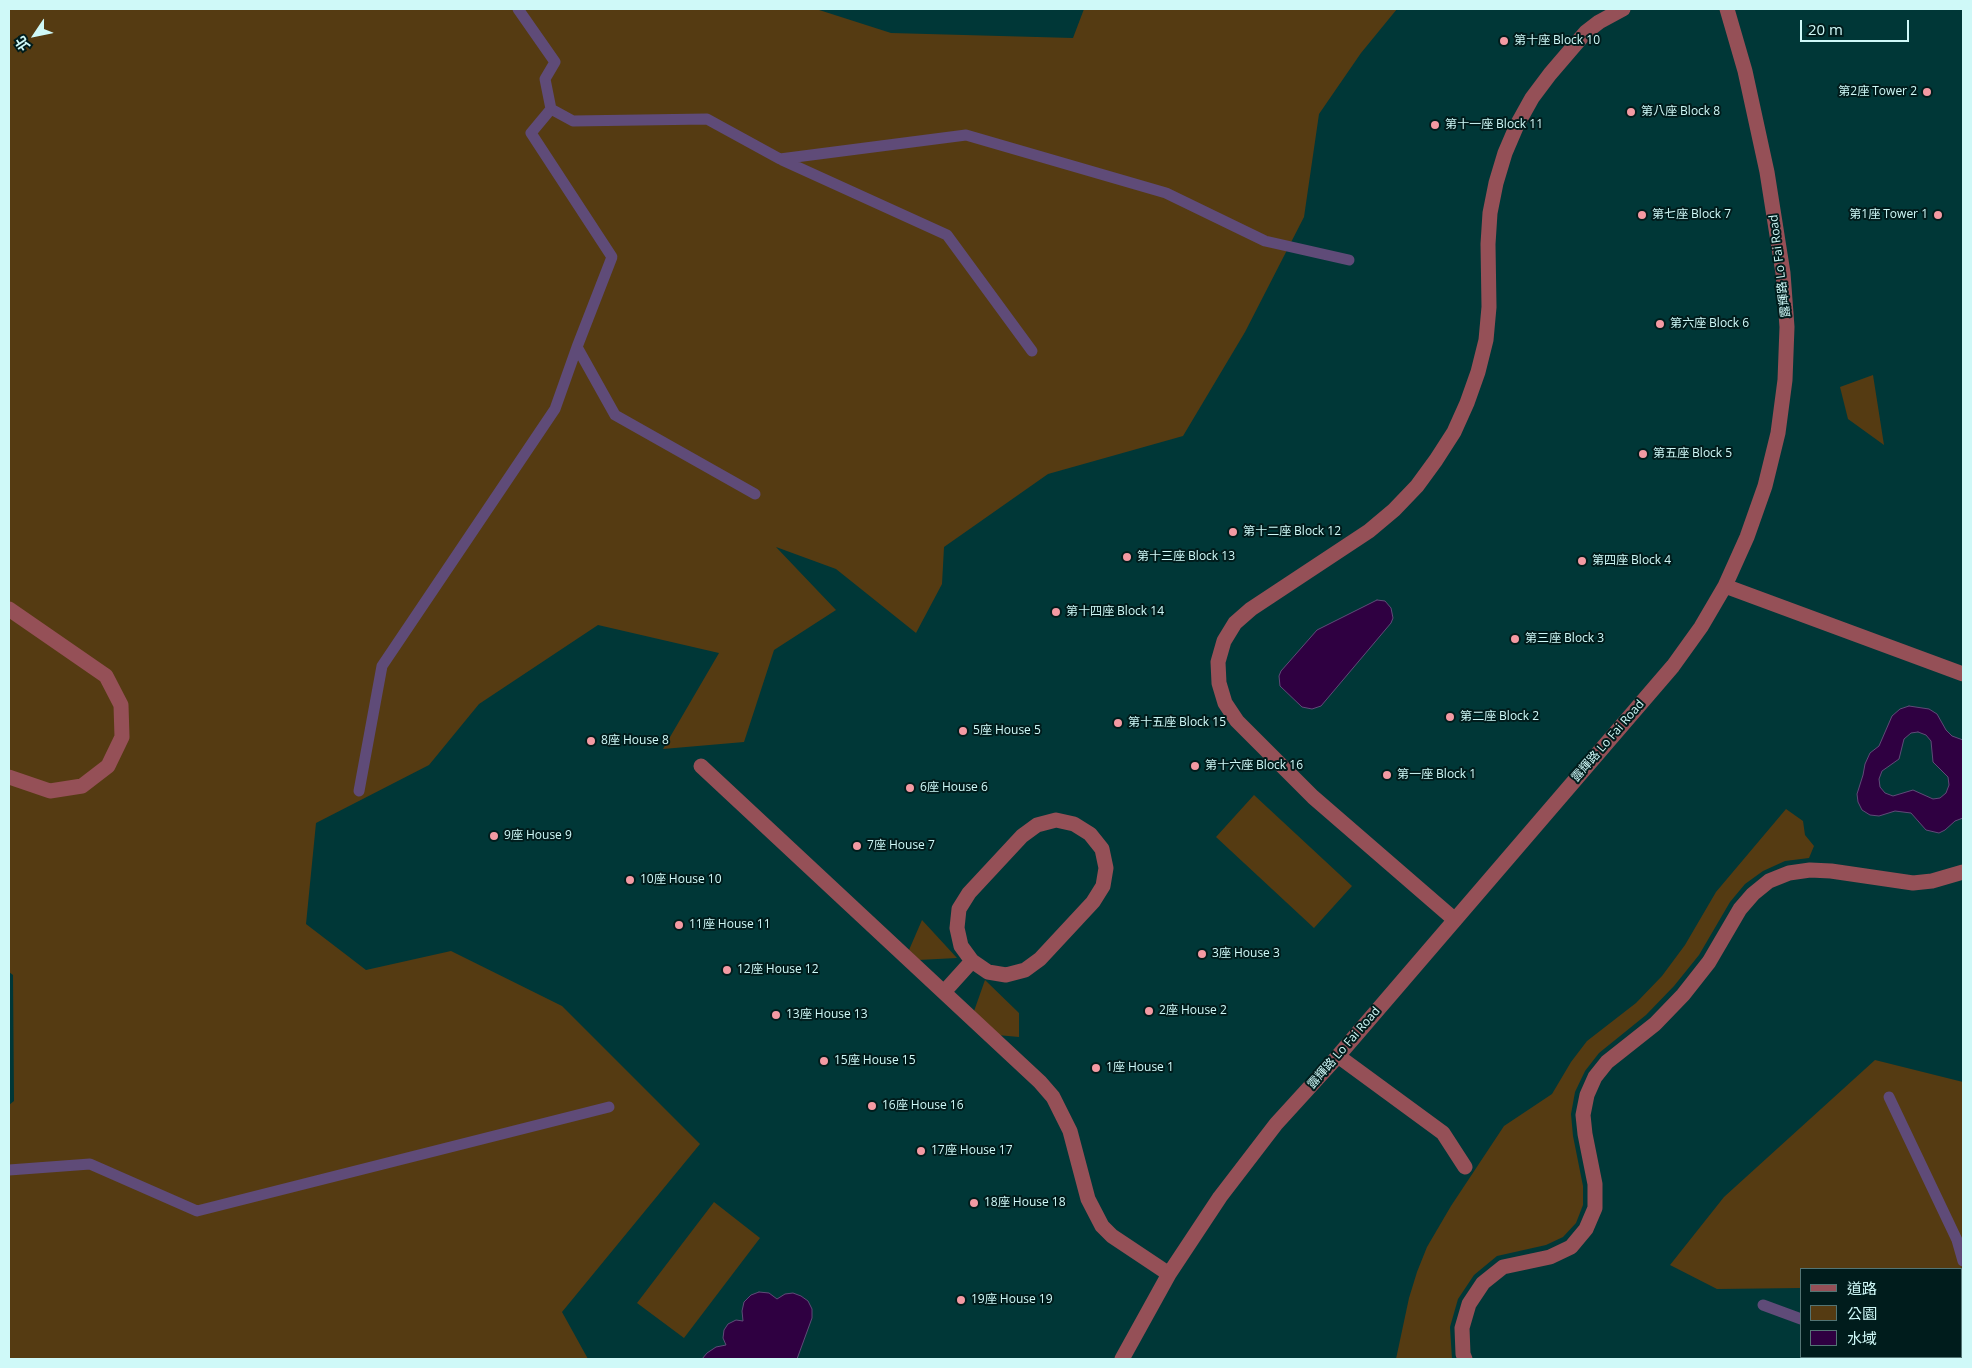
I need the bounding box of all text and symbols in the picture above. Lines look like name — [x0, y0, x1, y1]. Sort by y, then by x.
north arrow — [10, 10, 60, 60]
scale bar — [1802, 10, 1911, 42]
text: 20 m — [1808, 19, 1843, 39]
text: 北 — [10, 33, 34, 55]
place label: 第十座 Block 10 — [1514, 34, 1600, 48]
marker: 第十座 Block 10 — [1498, 35, 1510, 47]
place label: 第2座 Tower 2 — [1838, 85, 1917, 99]
marker: 第2座 Tower 2 — [1921, 86, 1933, 98]
place label: 第八座 Block 8 — [1641, 105, 1720, 119]
marker: 第八座 Block 8 — [1625, 106, 1637, 118]
place label: 第十一座 Block 11 — [1445, 118, 1543, 132]
marker: 第十一座 Block 11 — [1429, 119, 1441, 131]
place label: 第七座 Block 7 — [1652, 208, 1731, 222]
place label: 第1座 Tower 1 — [1849, 208, 1928, 222]
marker: 第七座 Block 7 — [1636, 209, 1648, 221]
marker: 第1座 Tower 1 — [1932, 209, 1944, 221]
street label: 露輝路 Lo Fai Road — [1767, 214, 1793, 318]
place label: 第六座 Block 6 — [1670, 317, 1749, 331]
marker: 第六座 Block 6 — [1654, 318, 1666, 330]
place label: 第五座 Block 5 — [1653, 447, 1732, 461]
marker: 第五座 Block 5 — [1637, 448, 1649, 460]
place label: 第十二座 Block 12 — [1243, 525, 1341, 539]
marker: 第十二座 Block 12 — [1227, 526, 1239, 538]
place label: 第十三座 Block 13 — [1137, 550, 1235, 564]
marker: 第十三座 Block 13 — [1121, 551, 1133, 563]
place label: 第四座 Block 4 — [1592, 554, 1671, 568]
marker: 第四座 Block 4 — [1576, 555, 1588, 567]
place label: 第十四座 Block 14 — [1066, 605, 1164, 619]
marker: 第十四座 Block 14 — [1050, 606, 1062, 618]
place label: 第三座 Block 3 — [1525, 632, 1604, 646]
marker: 第三座 Block 3 — [1509, 633, 1521, 645]
street label: 露輝路 Lo Fai Road — [1569, 697, 1647, 785]
place label: 第二座 Block 2 — [1460, 710, 1539, 724]
marker: 第二座 Block 2 — [1444, 711, 1456, 723]
place label: 第十五座 Block 15 — [1128, 716, 1226, 730]
marker: 第十五座 Block 15 — [1112, 717, 1124, 729]
place label: 5座 House 5 — [973, 724, 1041, 738]
marker: 5座 House 5 — [957, 725, 969, 737]
place label: 8座 House 8 — [601, 734, 669, 748]
marker: 8座 House 8 — [585, 735, 597, 747]
place label: 第十六座 Block 16 — [1205, 759, 1303, 773]
marker: 第十六座 Block 16 — [1189, 760, 1201, 772]
place label: 第一座 Block 1 — [1397, 768, 1476, 782]
marker: 第一座 Block 1 — [1381, 769, 1393, 781]
place label: 6座 House 6 — [920, 781, 988, 795]
marker: 6座 House 6 — [904, 782, 916, 794]
place label: 9座 House 9 — [504, 829, 572, 843]
marker: 9座 House 9 — [488, 830, 500, 842]
place label: 7座 House 7 — [867, 839, 935, 853]
marker: 7座 House 7 — [851, 840, 863, 852]
place label: 10座 House 10 — [640, 873, 722, 887]
marker: 10座 House 10 — [624, 874, 636, 886]
place label: 11座 House 11 — [689, 918, 771, 932]
marker: 11座 House 11 — [673, 919, 685, 931]
place label: 3座 House 3 — [1212, 947, 1280, 961]
marker: 3座 House 3 — [1196, 948, 1208, 960]
place label: 12座 House 12 — [737, 963, 819, 977]
marker: 12座 House 12 — [721, 964, 733, 976]
place label: 2座 House 2 — [1159, 1004, 1227, 1018]
street label: 露輝路 Lo Fai Road — [1305, 1004, 1383, 1092]
marker: 2座 House 2 — [1143, 1005, 1155, 1017]
place label: 13座 House 13 — [786, 1008, 868, 1022]
marker: 13座 House 13 — [770, 1009, 782, 1021]
place label: 15座 House 15 — [834, 1054, 916, 1068]
marker: 15座 House 15 — [818, 1055, 830, 1067]
place label: 1座 House 1 — [1106, 1061, 1174, 1075]
marker: 1座 House 1 — [1090, 1062, 1102, 1074]
place label: 16座 House 16 — [882, 1099, 964, 1113]
marker: 16座 House 16 — [866, 1100, 878, 1112]
place label: 17座 House 17 — [931, 1144, 1013, 1158]
marker: 17座 House 17 — [915, 1145, 927, 1157]
place label: 18座 House 18 — [984, 1196, 1066, 1210]
marker: 18座 House 18 — [968, 1197, 980, 1209]
legend — [1800, 1268, 1962, 1358]
text: 道路 — [1847, 1278, 1877, 1298]
place label: 19座 House 19 — [971, 1293, 1053, 1307]
marker: 19座 House 19 — [955, 1294, 967, 1306]
text: 公園 — [1847, 1303, 1877, 1323]
text: 水域 — [1847, 1328, 1877, 1348]

